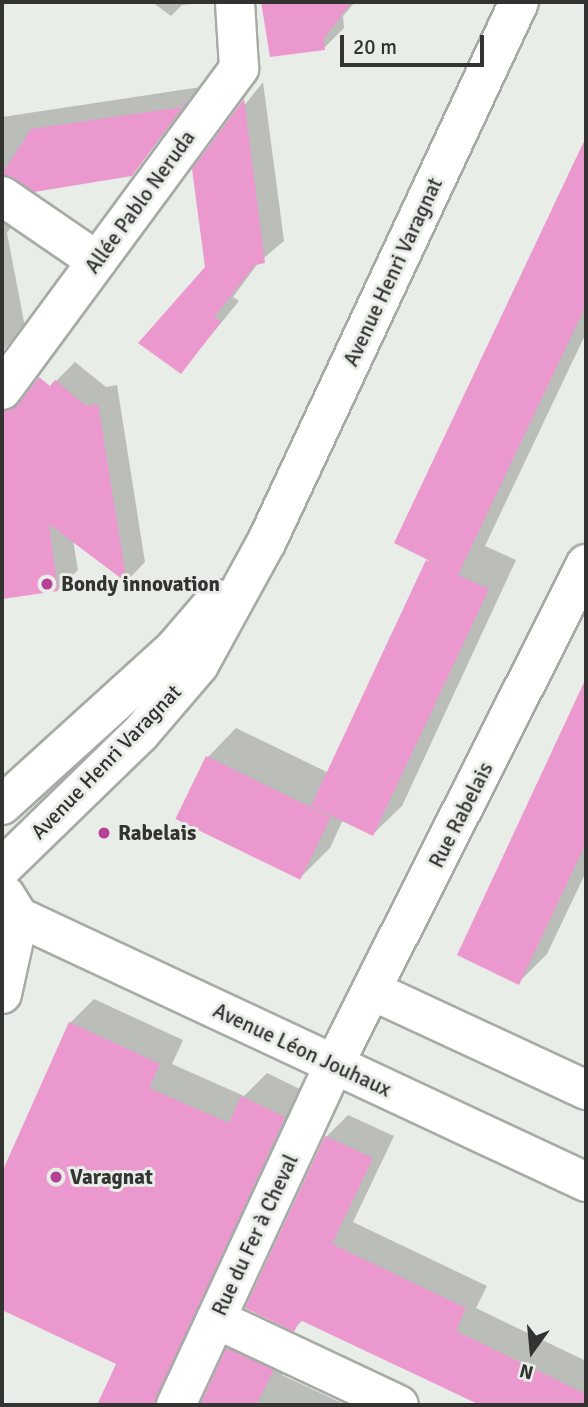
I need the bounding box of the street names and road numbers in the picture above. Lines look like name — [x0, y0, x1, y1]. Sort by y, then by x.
street label: Allée Pablo Neruda — [80, 126, 200, 278]
street label: Avenue Henri Varagnat — [338, 174, 448, 370]
street label: Avenue Henri Varagnat — [26, 679, 186, 845]
street label: Rue Rabelais — [424, 758, 498, 872]
street label: Avenue Léon Jouhaux — [209, 998, 395, 1102]
street label: Rue du Fer à Cheval — [207, 1150, 303, 1320]

